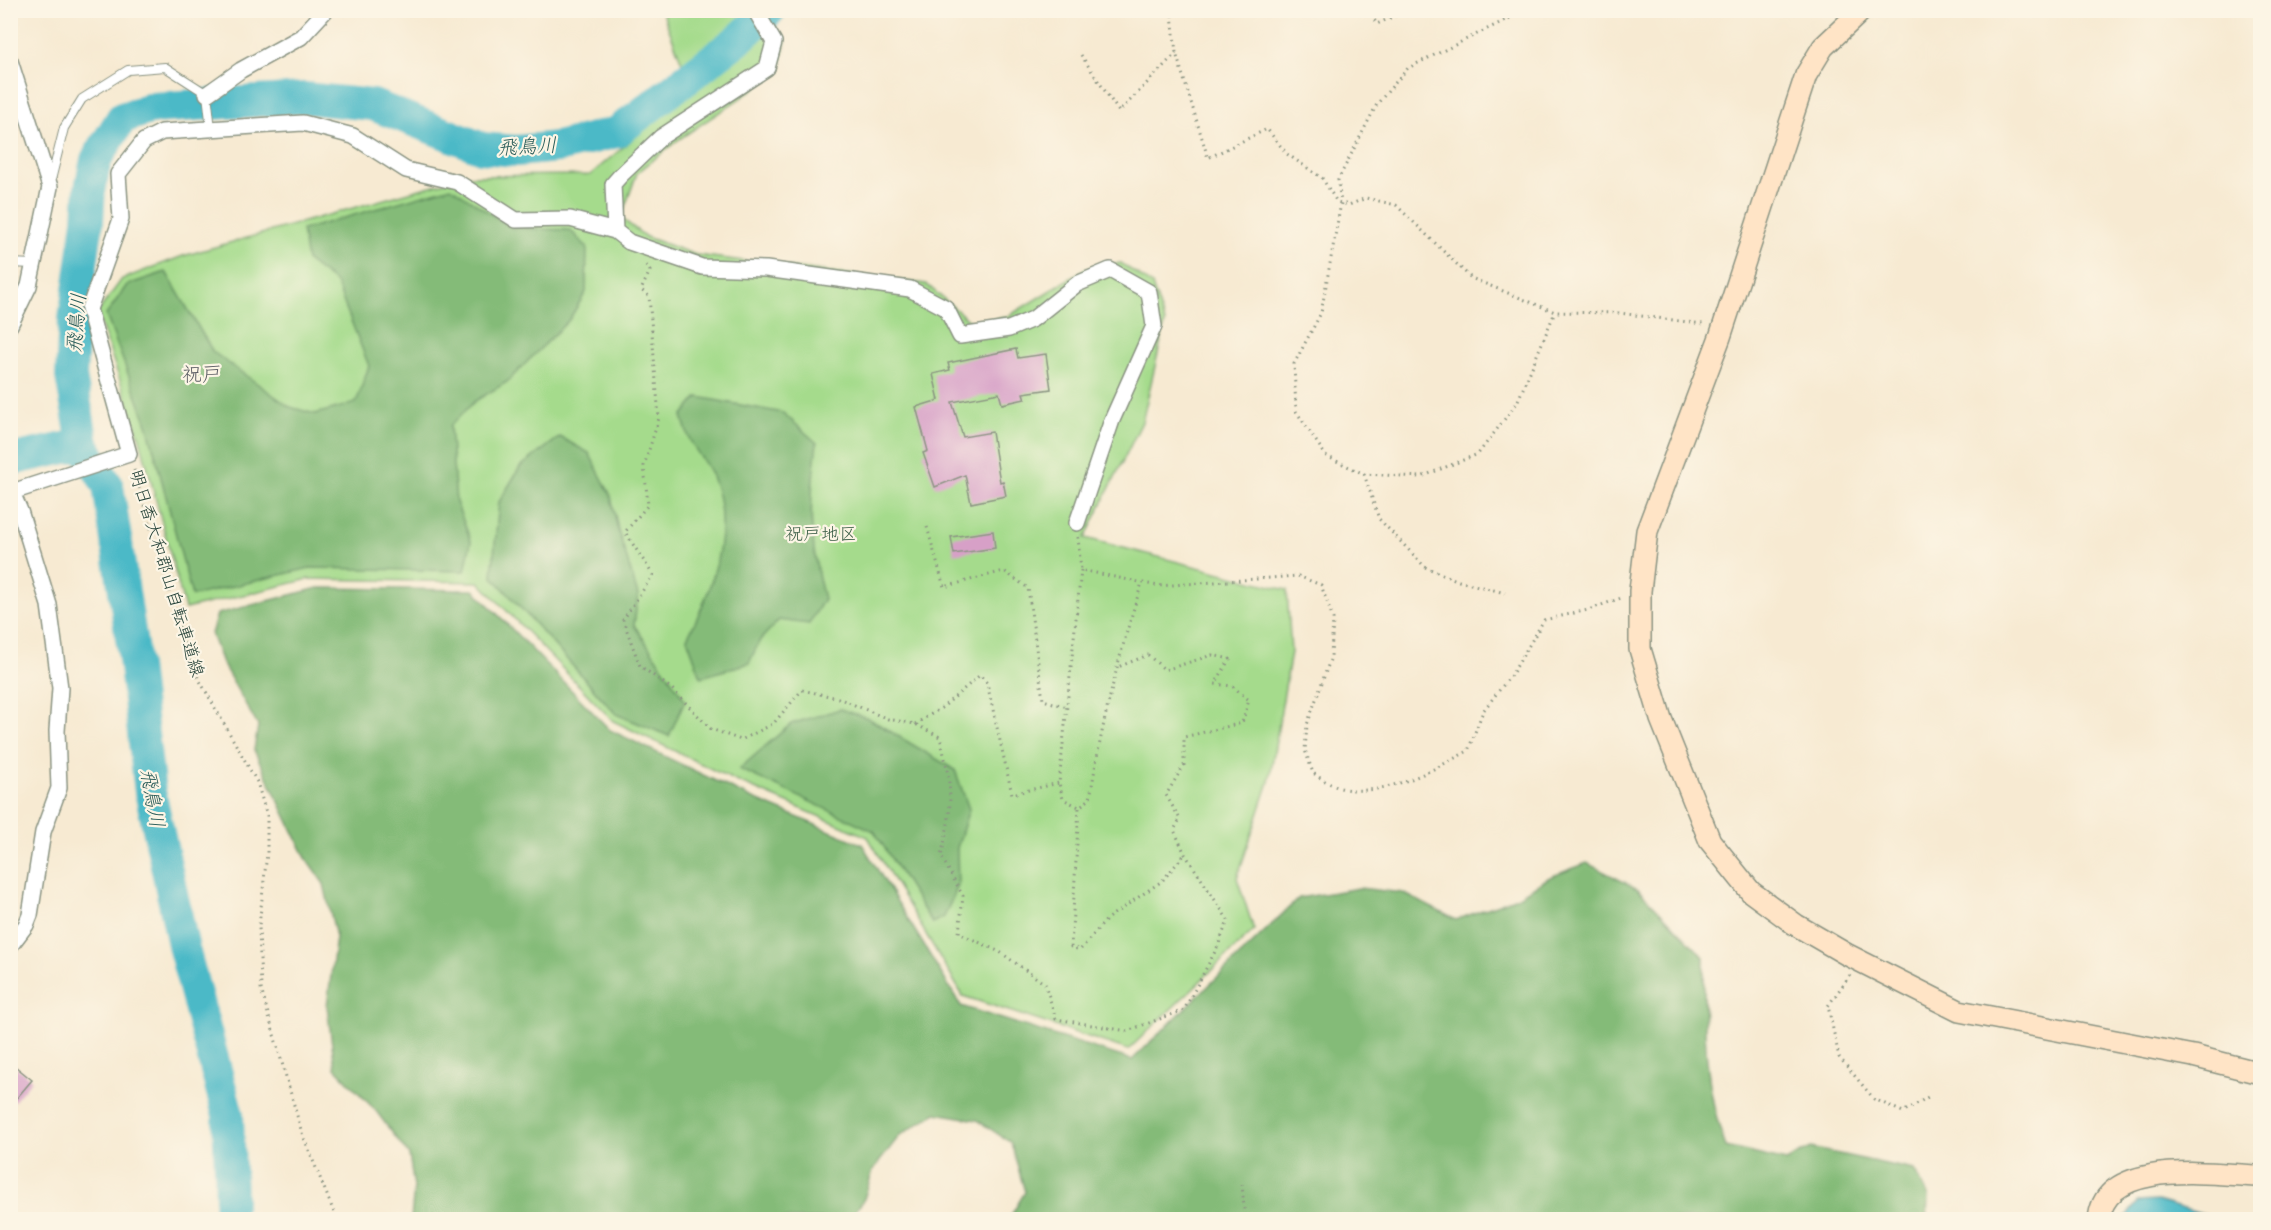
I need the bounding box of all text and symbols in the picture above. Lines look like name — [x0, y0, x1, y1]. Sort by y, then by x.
water label: 飛鳥川 — [496, 131, 558, 160]
water label: 飛鳥川 — [60, 292, 91, 354]
district label: 祝戸 — [182, 361, 222, 386]
street label: 明日香大和郡山自転車道線 — [125, 466, 210, 679]
park label: 祝戸地区 — [785, 522, 857, 545]
water label: 飛鳥川 — [136, 766, 171, 830]

